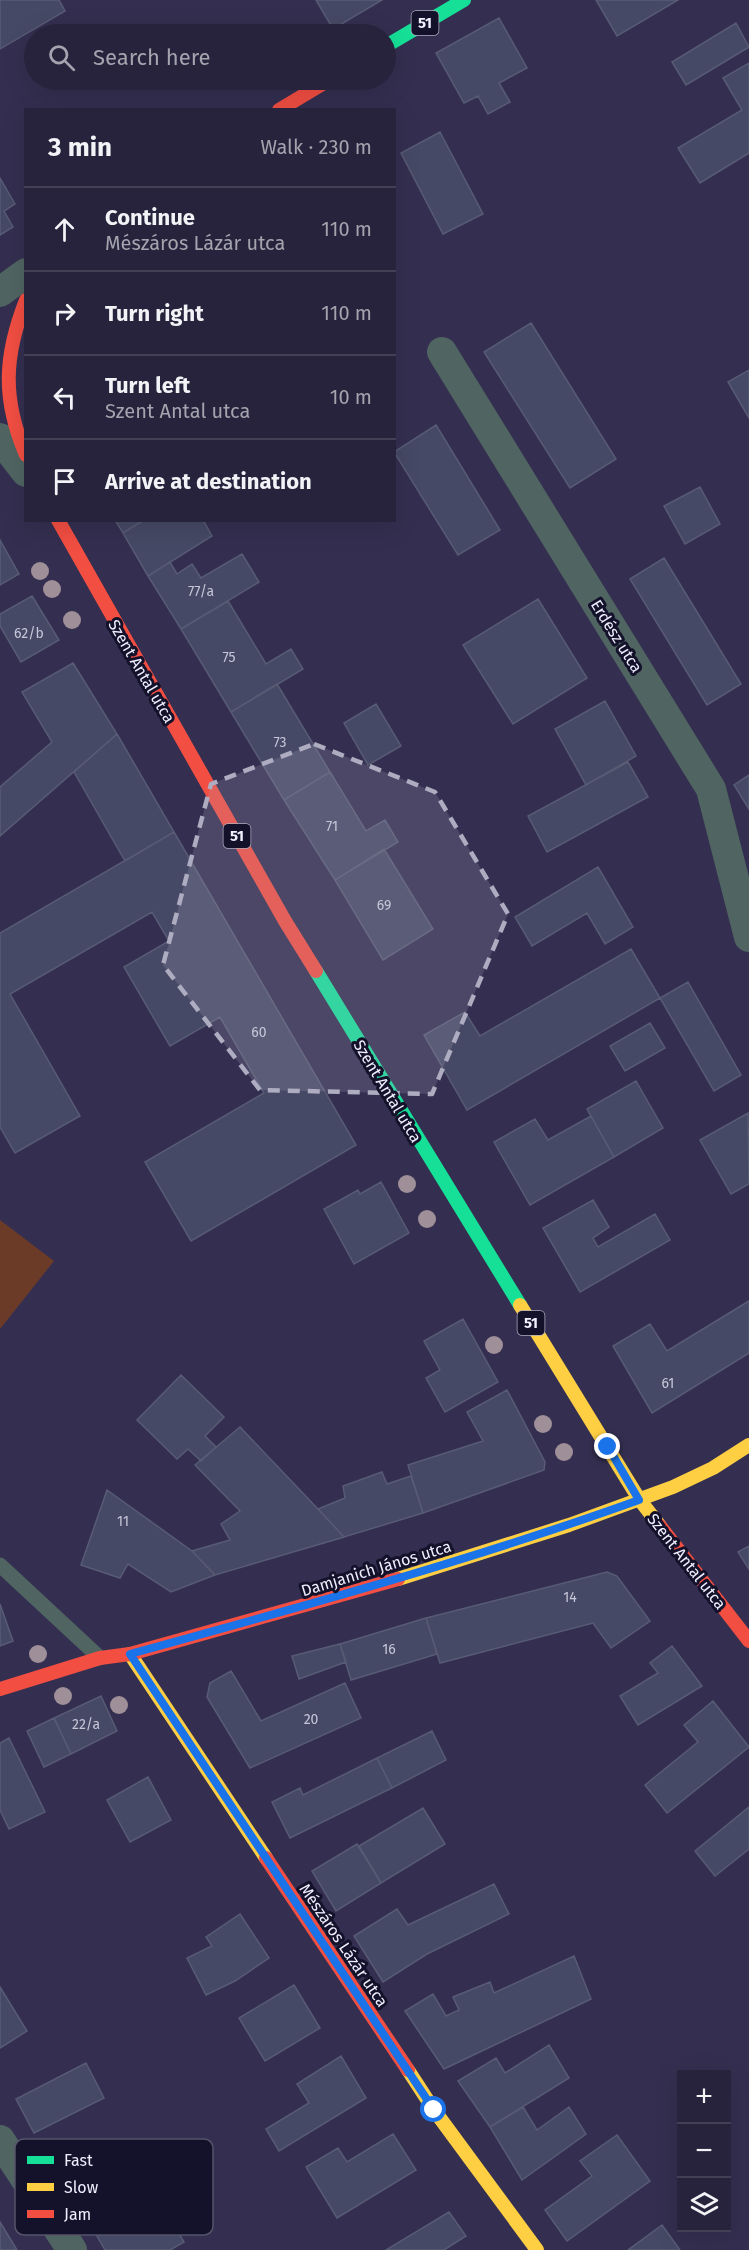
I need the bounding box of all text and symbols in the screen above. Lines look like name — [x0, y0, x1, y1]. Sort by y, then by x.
road number: 51 — [412, 11, 438, 35]
search box — [24, 24, 396, 90]
icon: search — [45, 41, 78, 74]
text: Search here — [93, 44, 211, 71]
text: 3 min — [48, 132, 112, 163]
text: Walk · 230 m — [261, 135, 372, 159]
text: Continue — [105, 204, 195, 231]
icon: ahead — [48, 213, 81, 246]
text: 110 m — [321, 217, 372, 241]
text: Mészáros Lázár utca — [105, 231, 285, 255]
icon: right — [48, 297, 81, 330]
text: Turn right — [105, 300, 204, 327]
text: 110 m — [321, 301, 372, 325]
text: Turn left — [105, 372, 190, 399]
icon: left — [48, 381, 81, 414]
text: 10 m — [330, 385, 372, 409]
text: Szent Antal utca — [105, 399, 250, 423]
icon: arrive — [48, 465, 81, 498]
text: Arrive at destination — [105, 468, 312, 495]
house number: 77/a — [188, 583, 214, 600]
street label: Erdész utca — [587, 596, 646, 676]
street label: Szent Antal utca — [104, 616, 179, 726]
house number: 62/b — [14, 625, 44, 642]
house number: 75 — [222, 649, 236, 666]
house number: 73 — [273, 734, 287, 751]
house number: 71 — [326, 818, 338, 835]
road number: 51 — [224, 824, 250, 848]
house number: 69 — [377, 897, 391, 914]
house number: 60 — [251, 1024, 267, 1041]
street label: Szent Antal utca — [349, 1037, 426, 1146]
road number: 51 — [518, 1311, 544, 1335]
house number: 61 — [662, 1375, 674, 1392]
route end — [594, 1433, 620, 1459]
street label: Szent Antal utca — [643, 1510, 730, 1613]
house number: 11 — [117, 1513, 129, 1530]
street label: Damjanich János utca — [299, 1537, 453, 1600]
house number: 14 — [563, 1589, 577, 1606]
house number: 16 — [382, 1641, 396, 1658]
house number: 20 — [304, 1711, 319, 1728]
house number: 22/a — [72, 1716, 100, 1733]
street label: Mészáros Lázár utca — [295, 1880, 392, 2010]
map controls — [677, 2070, 731, 2232]
button: + — [677, 2070, 731, 2124]
route start — [420, 2096, 446, 2122]
button: − — [677, 2124, 731, 2178]
legend — [15, 2139, 213, 2235]
text: Fast — [64, 2151, 93, 2170]
text: Slow — [64, 2178, 99, 2197]
button: layers — [677, 2178, 731, 2232]
text: Jam — [64, 2205, 91, 2224]

